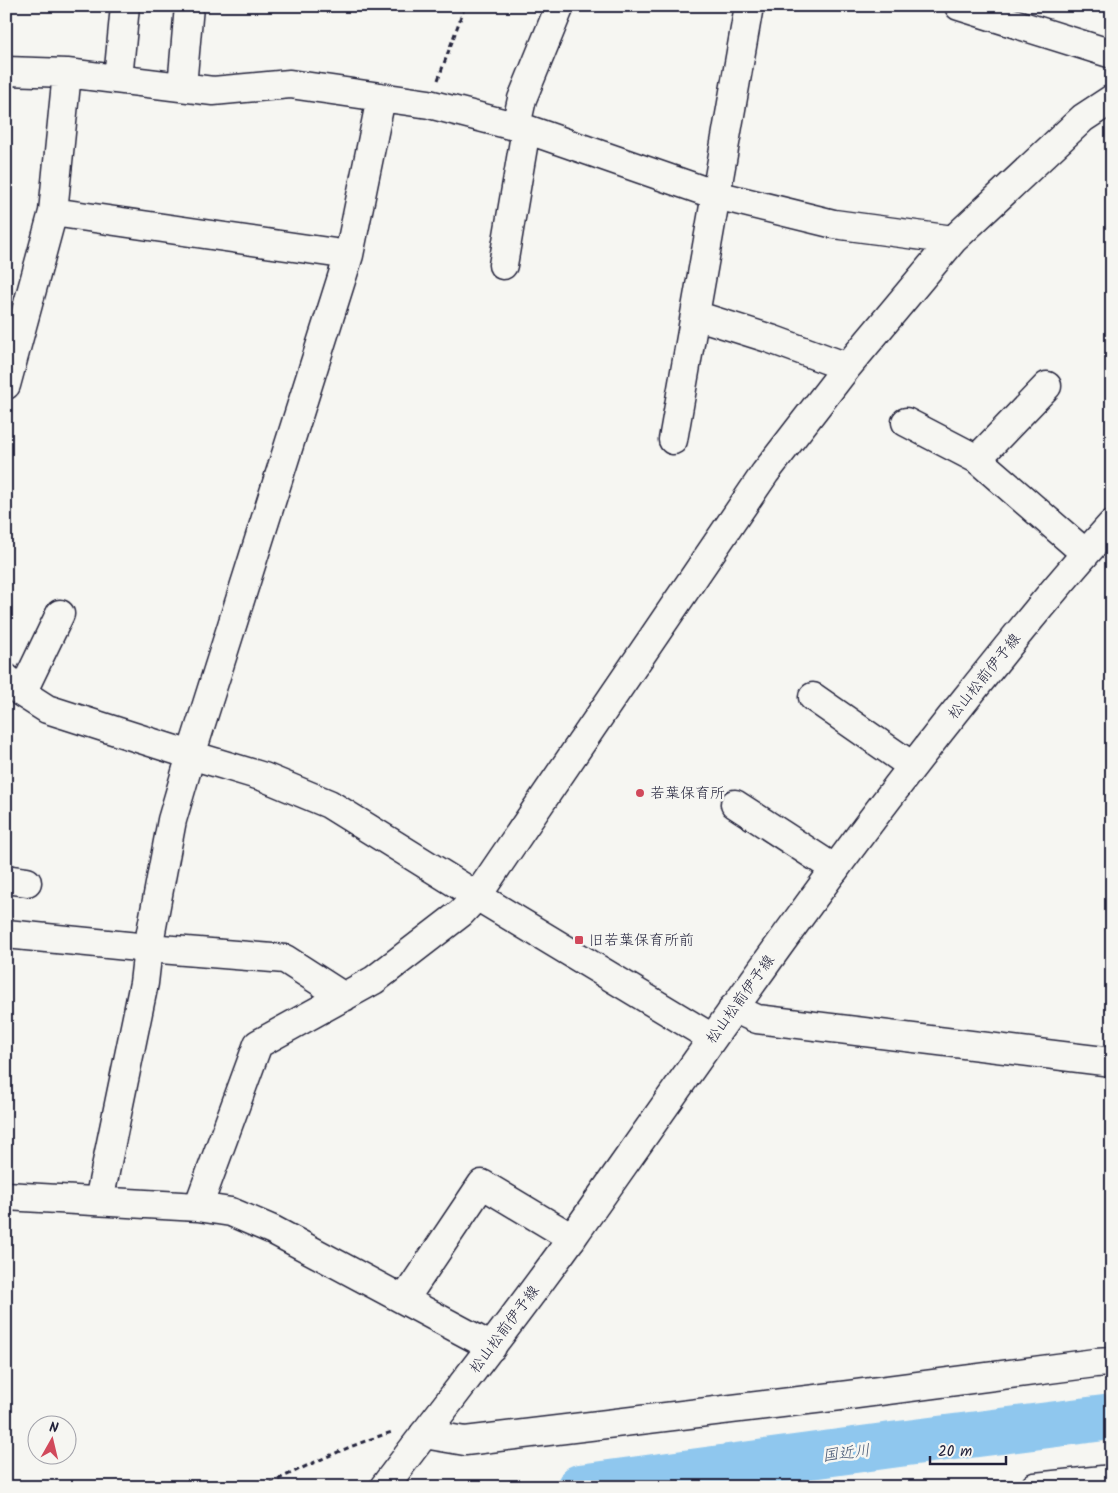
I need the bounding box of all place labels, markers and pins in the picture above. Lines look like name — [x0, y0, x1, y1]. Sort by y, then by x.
place label: 若葉保育所 — [650, 782, 725, 806]
marker: 若葉保育所 — [634, 787, 646, 799]
place label: 旧若葉保育所前 — [589, 929, 694, 953]
marker: 旧若葉保育所前 — [573, 934, 585, 946]

